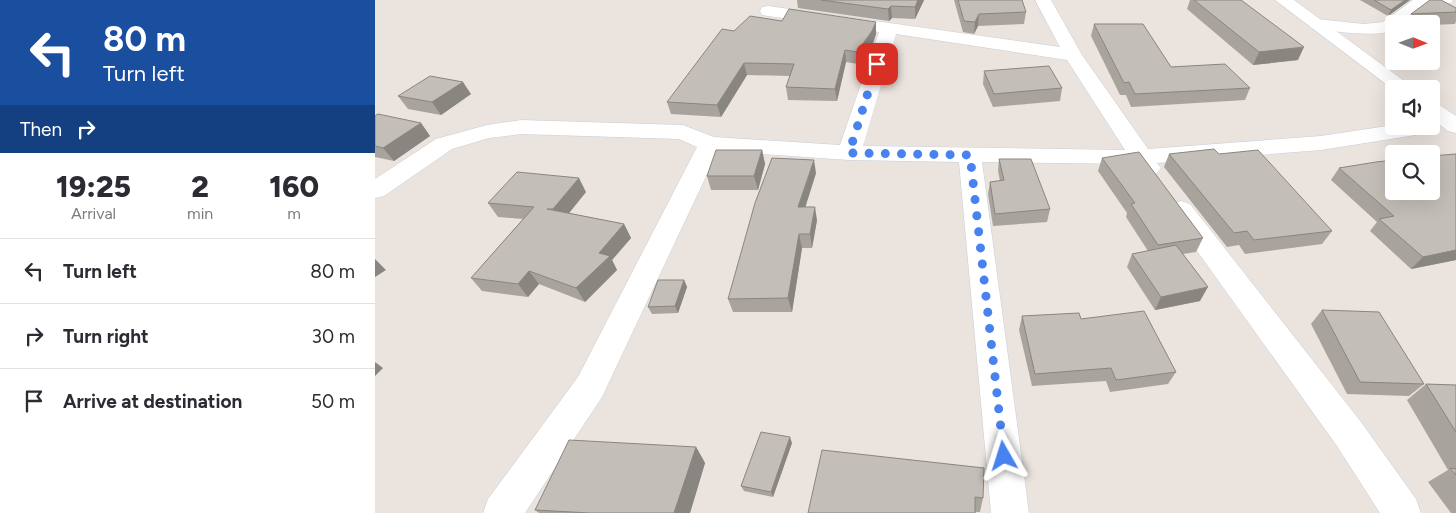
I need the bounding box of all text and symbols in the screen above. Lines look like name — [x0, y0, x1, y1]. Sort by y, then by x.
north arrow — [1385, 15, 1440, 70]
map controls — [1385, 15, 1440, 200]
text: 80 m — [103, 18, 186, 60]
icon: left — [20, 20, 85, 85]
pin — [856, 43, 898, 85]
icon: arrive — [863, 50, 891, 78]
text: Turn left — [103, 60, 185, 87]
button: sound — [1385, 80, 1440, 135]
icon: right — [72, 115, 100, 143]
text: Then — [20, 118, 62, 141]
button: search — [1385, 145, 1440, 200]
text: 19:25 — [56, 168, 131, 205]
text: 2 — [191, 168, 209, 205]
text: 160 — [269, 168, 319, 205]
text: Arrival — [71, 204, 116, 223]
text: min — [187, 204, 213, 223]
text: m — [287, 204, 301, 223]
icon: left — [20, 257, 48, 285]
text: Turn left — [63, 260, 137, 283]
text: 80 m — [310, 260, 355, 283]
icon: right — [20, 322, 48, 350]
text: Turn right — [63, 325, 149, 348]
text: 30 m — [312, 325, 355, 348]
icon: arrive — [20, 387, 48, 415]
text: Arrive at destination — [63, 390, 242, 413]
text: 50 m — [311, 390, 355, 413]
position arrow — [977, 429, 1029, 481]

